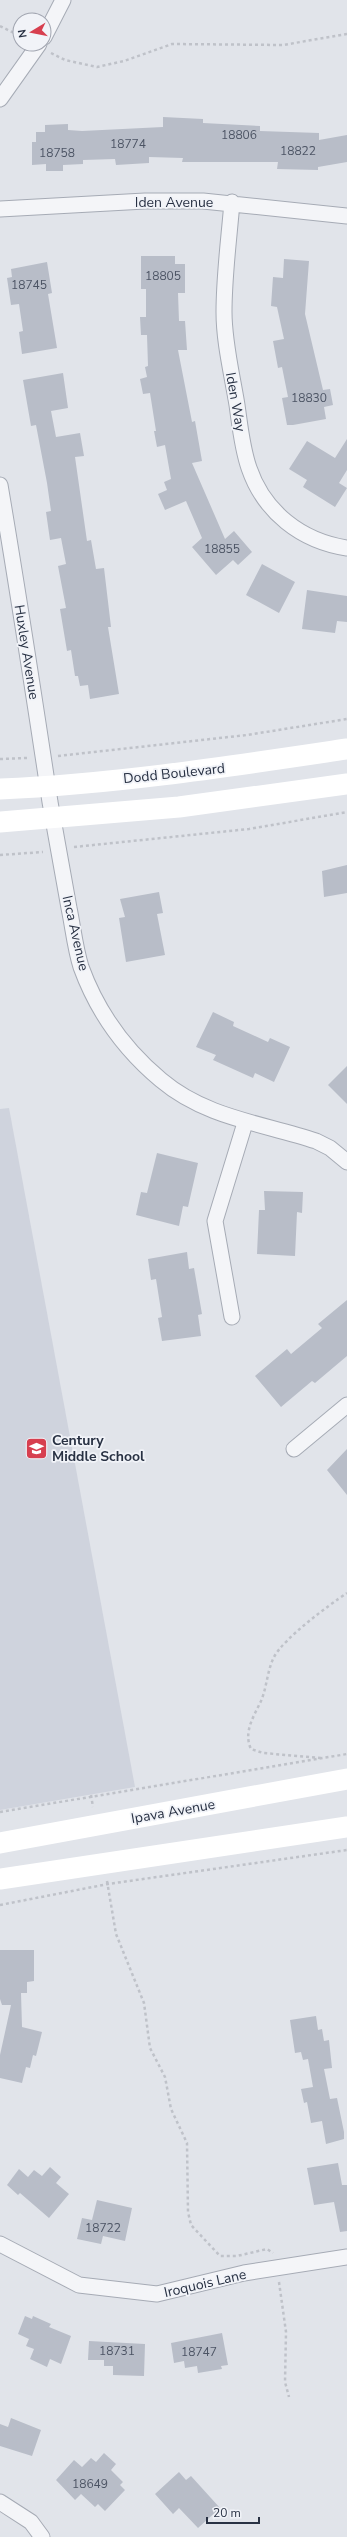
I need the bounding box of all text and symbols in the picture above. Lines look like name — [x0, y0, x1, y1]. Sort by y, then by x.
north arrow — [12, 12, 52, 52]
text: N — [15, 28, 31, 39]
house number: 18806 — [221, 127, 257, 143]
house number: 18774 — [110, 136, 146, 152]
house number: 18822 — [280, 143, 316, 159]
house number: 18758 — [39, 145, 75, 161]
street label: Iden Avenue — [135, 193, 213, 212]
house number: 18805 — [145, 268, 181, 284]
house number: 18745 — [11, 277, 47, 293]
street label: Iden Way — [221, 371, 250, 434]
house number: 18830 — [291, 390, 327, 406]
house number: 18855 — [204, 541, 240, 557]
street label: Huxley Avenue — [10, 603, 43, 701]
street label: Dodd Boulevard — [122, 759, 226, 788]
street label: Inca Avenue — [58, 894, 93, 973]
place label: Century Middle School — [52, 1431, 145, 1466]
school or university icon: Century Middle School — [23, 1435, 49, 1461]
street label: Ipava Avenue — [130, 1795, 217, 1828]
house number: 18722 — [85, 2220, 121, 2236]
street label: Iroquois Lane — [162, 2265, 248, 2302]
house number: 18731 — [99, 2343, 135, 2359]
house number: 18747 — [181, 2344, 217, 2360]
house number: 18649 — [72, 2476, 108, 2492]
scale bar — [207, 2499, 259, 2525]
text: 20 m — [213, 2505, 241, 2521]

